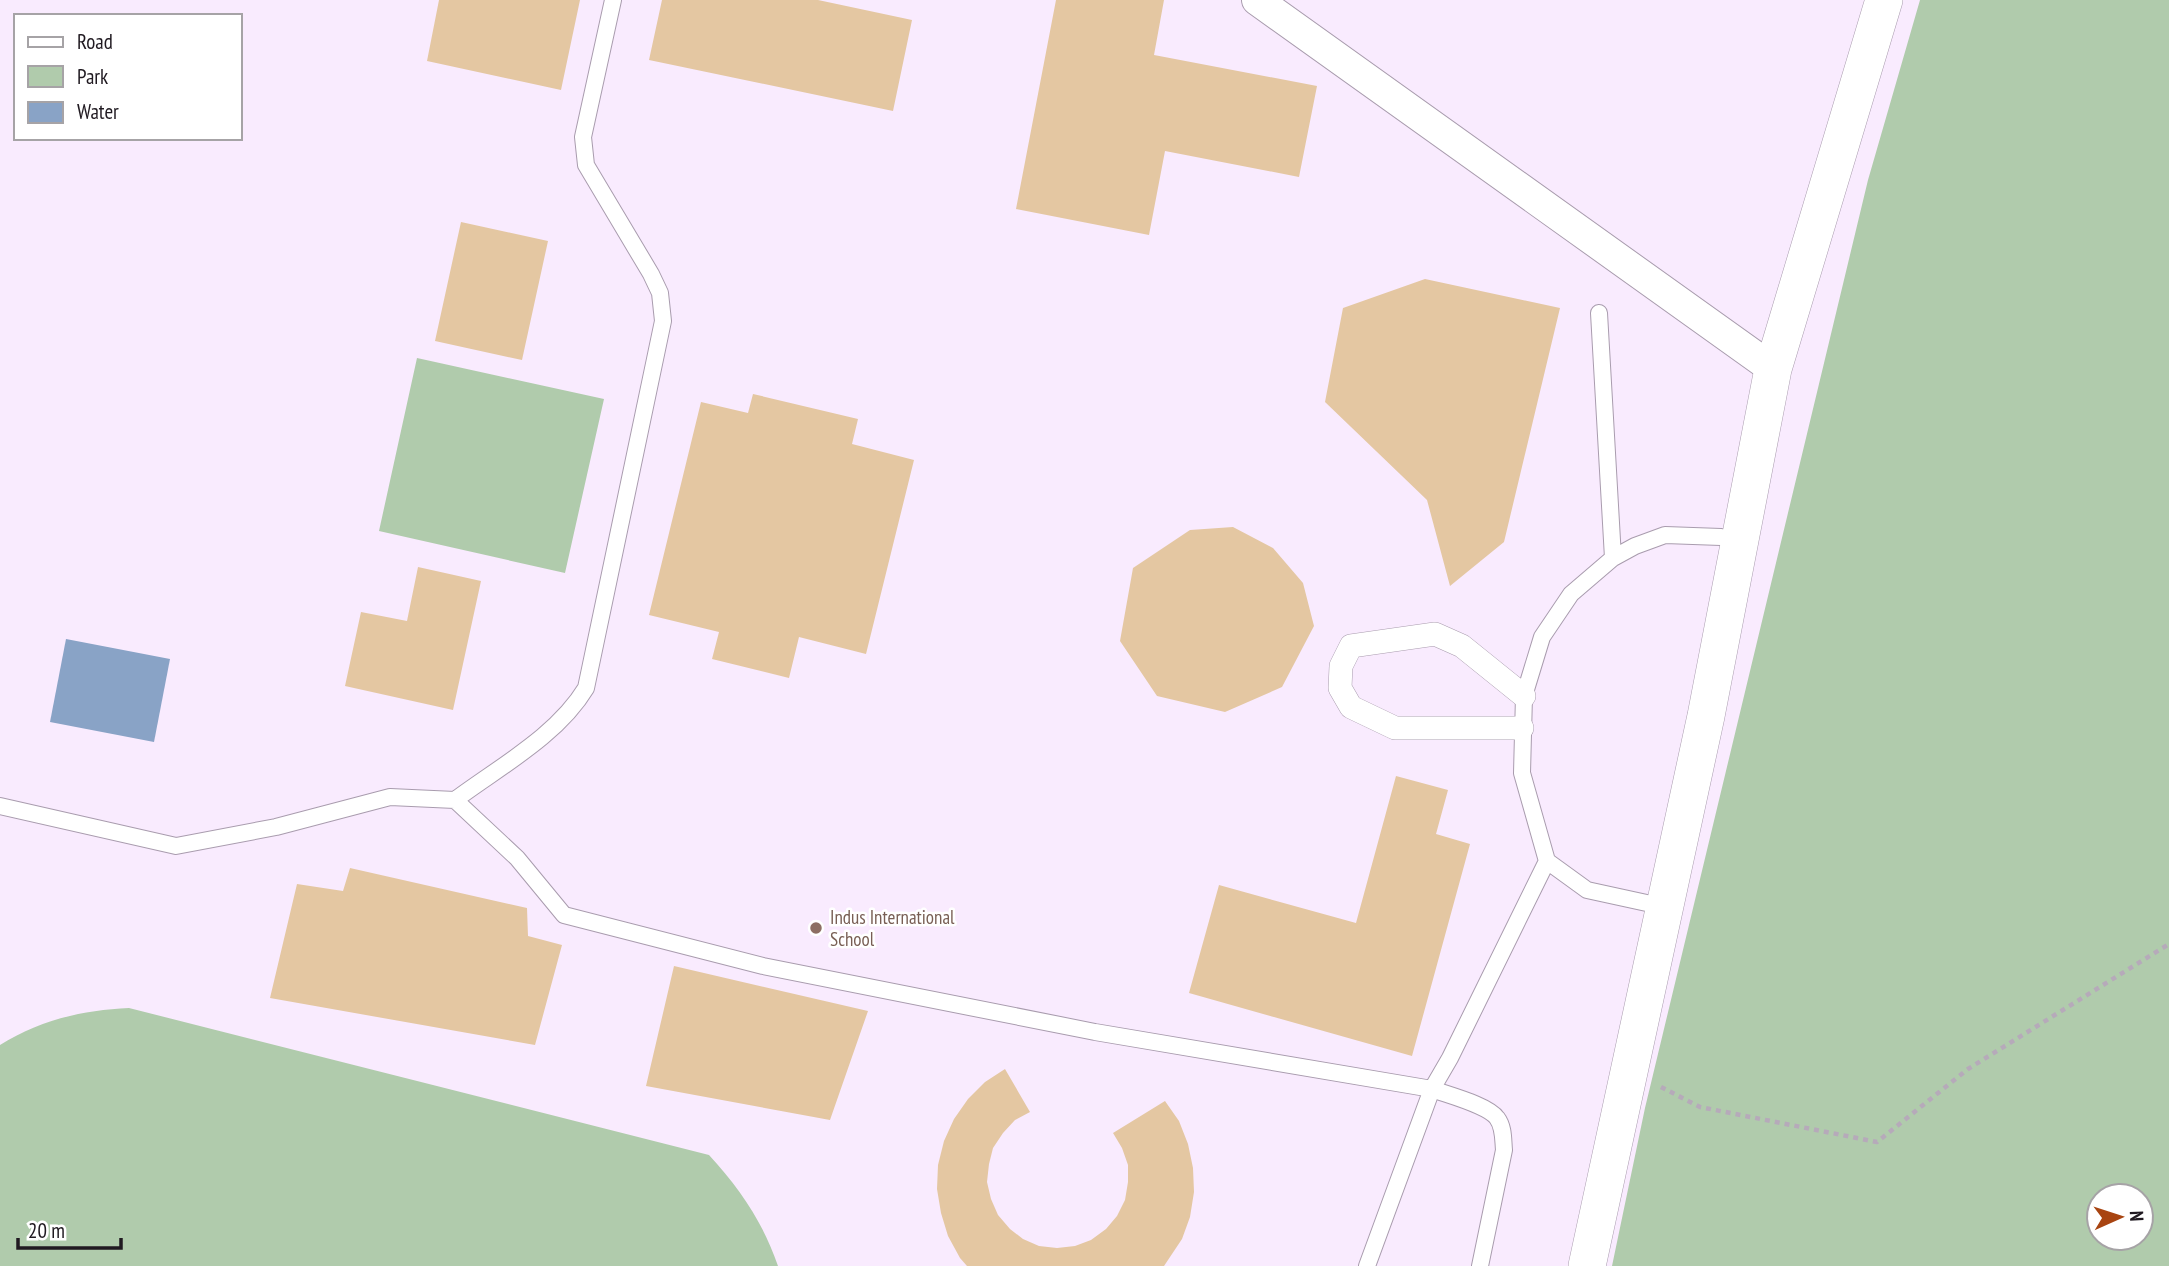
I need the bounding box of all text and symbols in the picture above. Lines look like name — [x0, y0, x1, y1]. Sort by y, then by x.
legend — [14, 14, 242, 140]
text: Road — [77, 28, 113, 55]
text: Park — [77, 63, 108, 90]
text: Water — [77, 98, 119, 125]
place label: Indus International School — [830, 905, 955, 951]
marker: Indus International School — [808, 920, 824, 936]
north arrow — [2085, 1182, 2155, 1252]
scale bar — [18, 1206, 121, 1250]
text: N — [2125, 1210, 2149, 1222]
text: 20 m — [28, 1217, 65, 1244]

